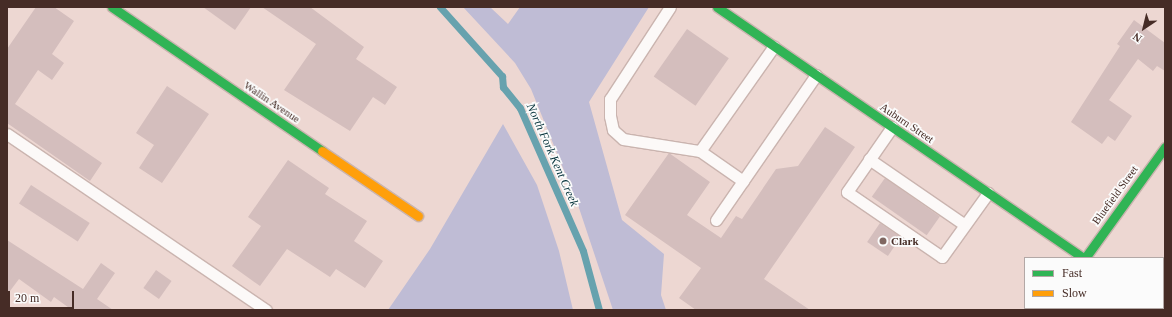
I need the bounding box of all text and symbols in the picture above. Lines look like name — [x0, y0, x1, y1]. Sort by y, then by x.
north arrow — [1124, 8, 1164, 48]
text: N — [1130, 31, 1144, 45]
street label: Wallin Avenue — [241, 78, 303, 126]
street label: Auburn Street — [878, 100, 936, 146]
water label: North Fork Kent Creek — [523, 101, 581, 209]
street label: Bluefield Street — [1089, 163, 1141, 227]
place label: Clark — [891, 234, 918, 248]
marker: Clark — [878, 236, 888, 246]
legend — [1024, 257, 1164, 309]
text: Fast — [1062, 266, 1082, 280]
scale bar — [10, 283, 76, 309]
text: Slow — [1062, 286, 1087, 300]
text: 20 m — [15, 291, 39, 305]

